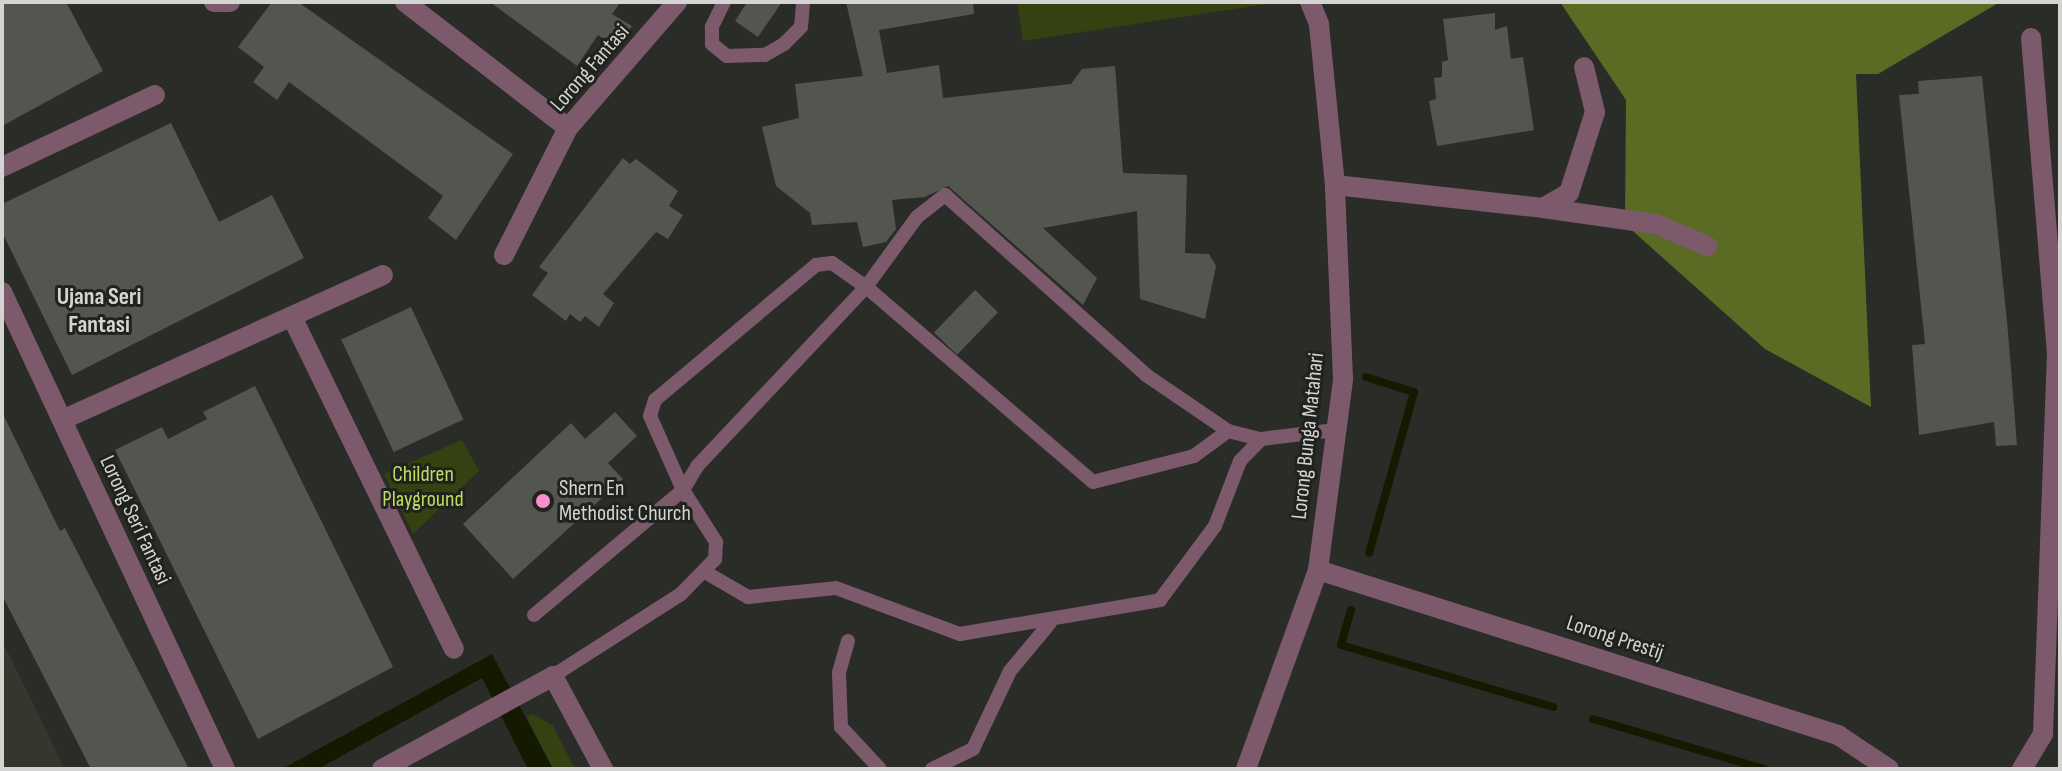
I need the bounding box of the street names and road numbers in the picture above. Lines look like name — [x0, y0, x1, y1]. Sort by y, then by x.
street label: Lorong Fantasi — [545, 19, 635, 117]
street label: Lorong Bunga Matahari — [1286, 351, 1330, 521]
street label: Lorong Seri Fantasi — [94, 451, 176, 589]
street label: Lorong Prestij — [1563, 610, 1667, 666]

